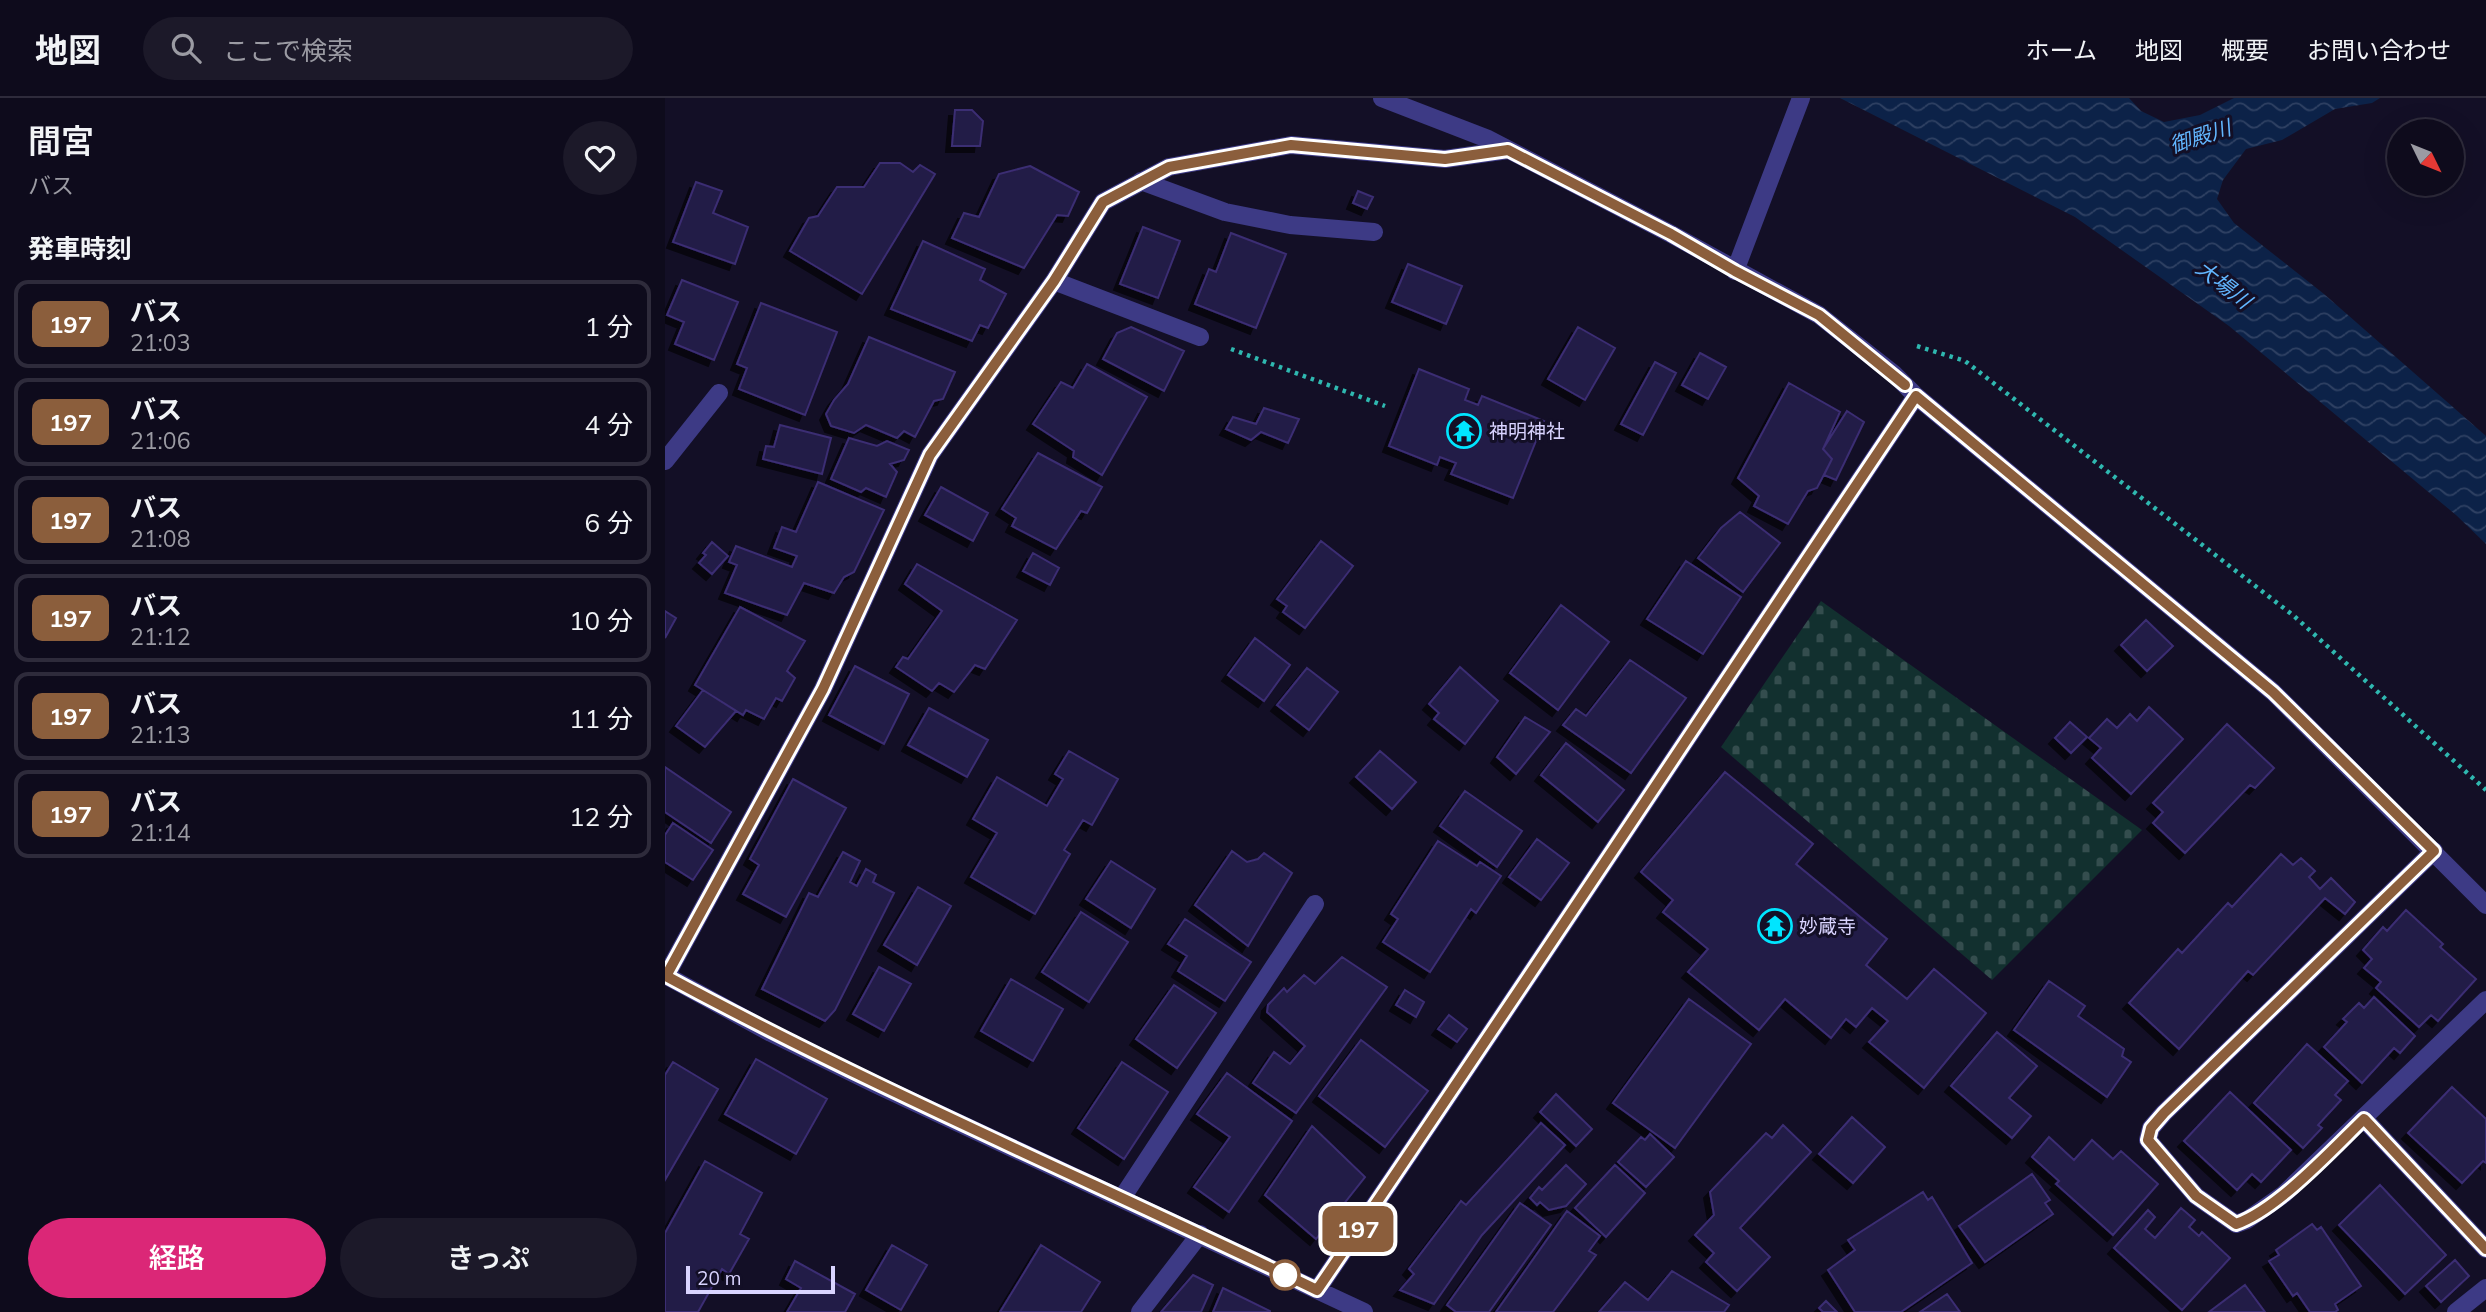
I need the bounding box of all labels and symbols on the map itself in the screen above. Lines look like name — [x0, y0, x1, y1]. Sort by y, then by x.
water label: 御殿川 — [2166, 113, 2236, 158]
north arrow — [2387, 119, 2464, 196]
water label: 大場川 — [2191, 254, 2258, 315]
temple icon: 神明神社 — [1445, 412, 1483, 450]
place label: 神明神社 — [1489, 419, 1565, 443]
temple icon: 妙蔵寺 — [1756, 907, 1794, 945]
place label: 妙蔵寺 — [1799, 914, 1856, 938]
line badge: 197 — [1318, 1206, 1398, 1252]
unlabelled marker — [1270, 1260, 1300, 1290]
scale bar — [686, 1263, 835, 1295]

